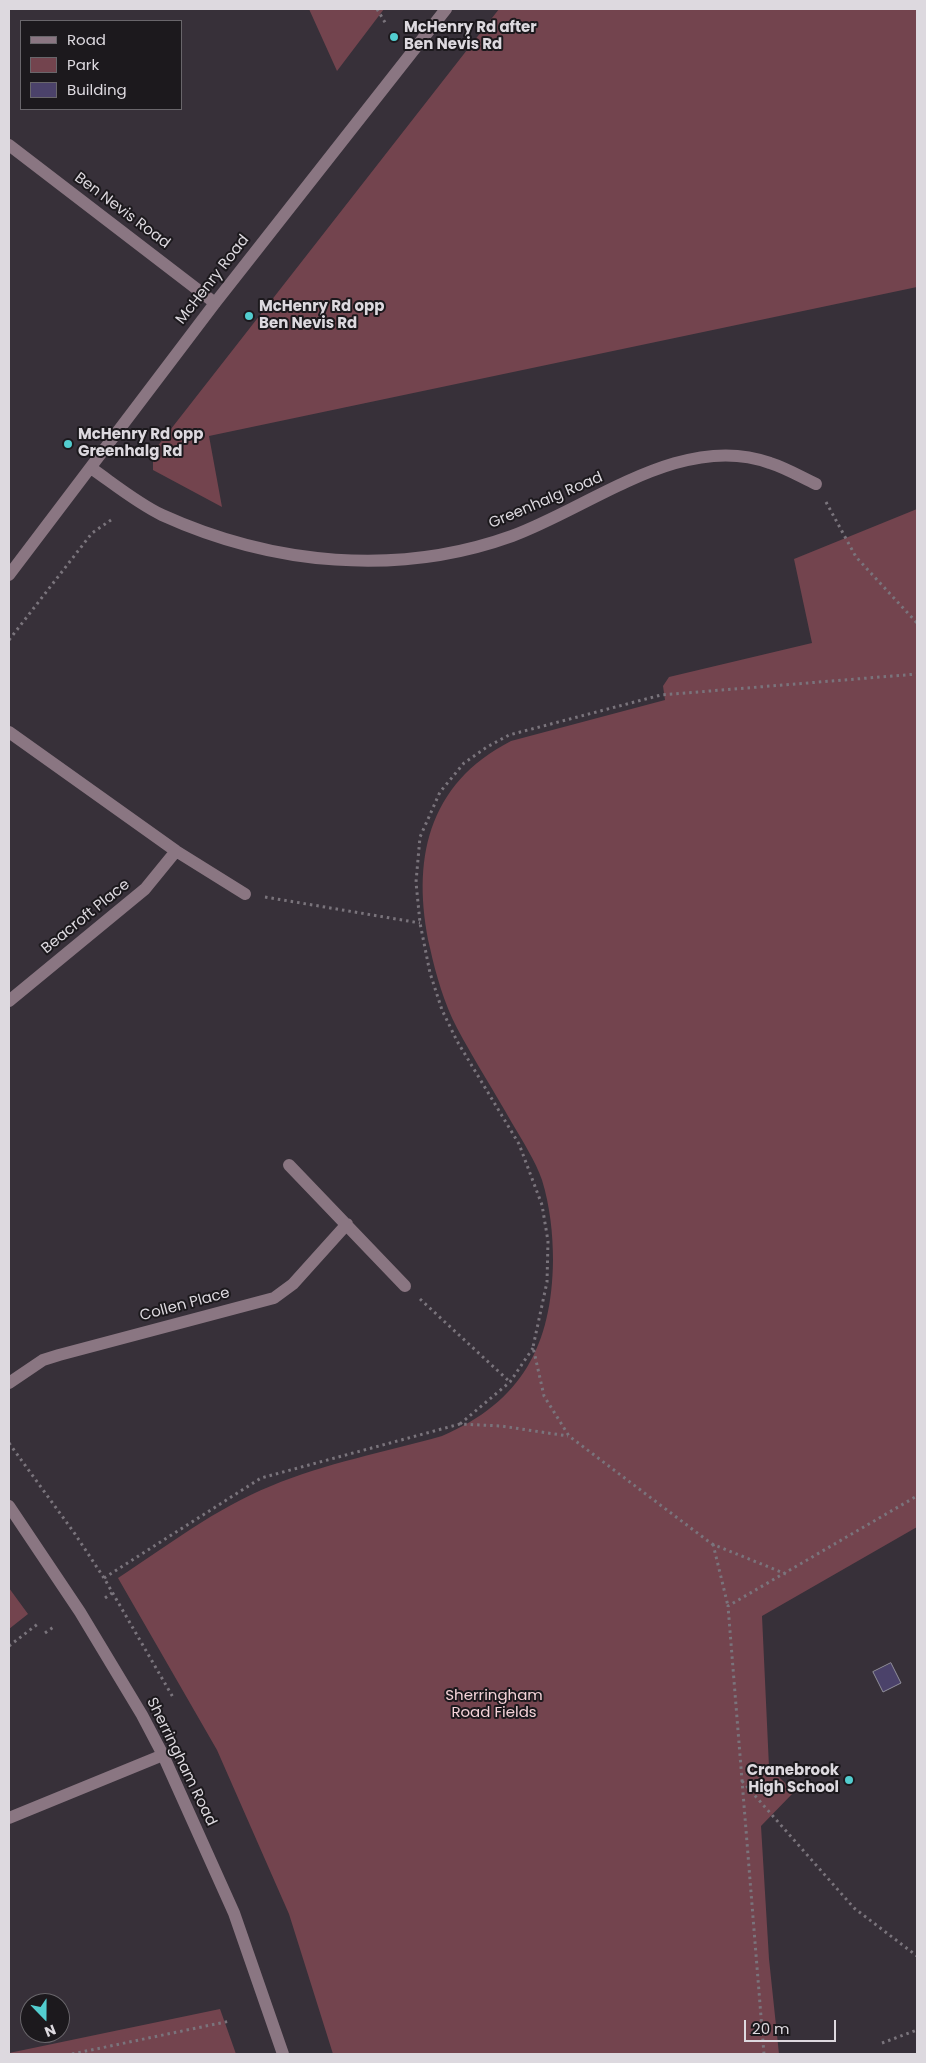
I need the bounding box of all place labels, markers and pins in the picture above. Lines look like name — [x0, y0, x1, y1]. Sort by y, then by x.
place label: McHenry Rd after Ben Nevis Rd — [404, 19, 537, 54]
marker: McHenry Rd after Ben Nevis Rd — [388, 31, 400, 43]
place label: McHenry Rd opp Ben Nevis Rd — [259, 298, 384, 333]
marker: McHenry Rd opp Ben Nevis Rd — [243, 310, 255, 322]
place label: McHenry Rd opp Greenhalg Rd — [78, 426, 203, 461]
marker: McHenry Rd opp Greenhalg Rd — [62, 438, 74, 450]
place label: Cranebrook High School — [747, 1762, 839, 1797]
marker: Cranebrook High School — [843, 1774, 855, 1786]

